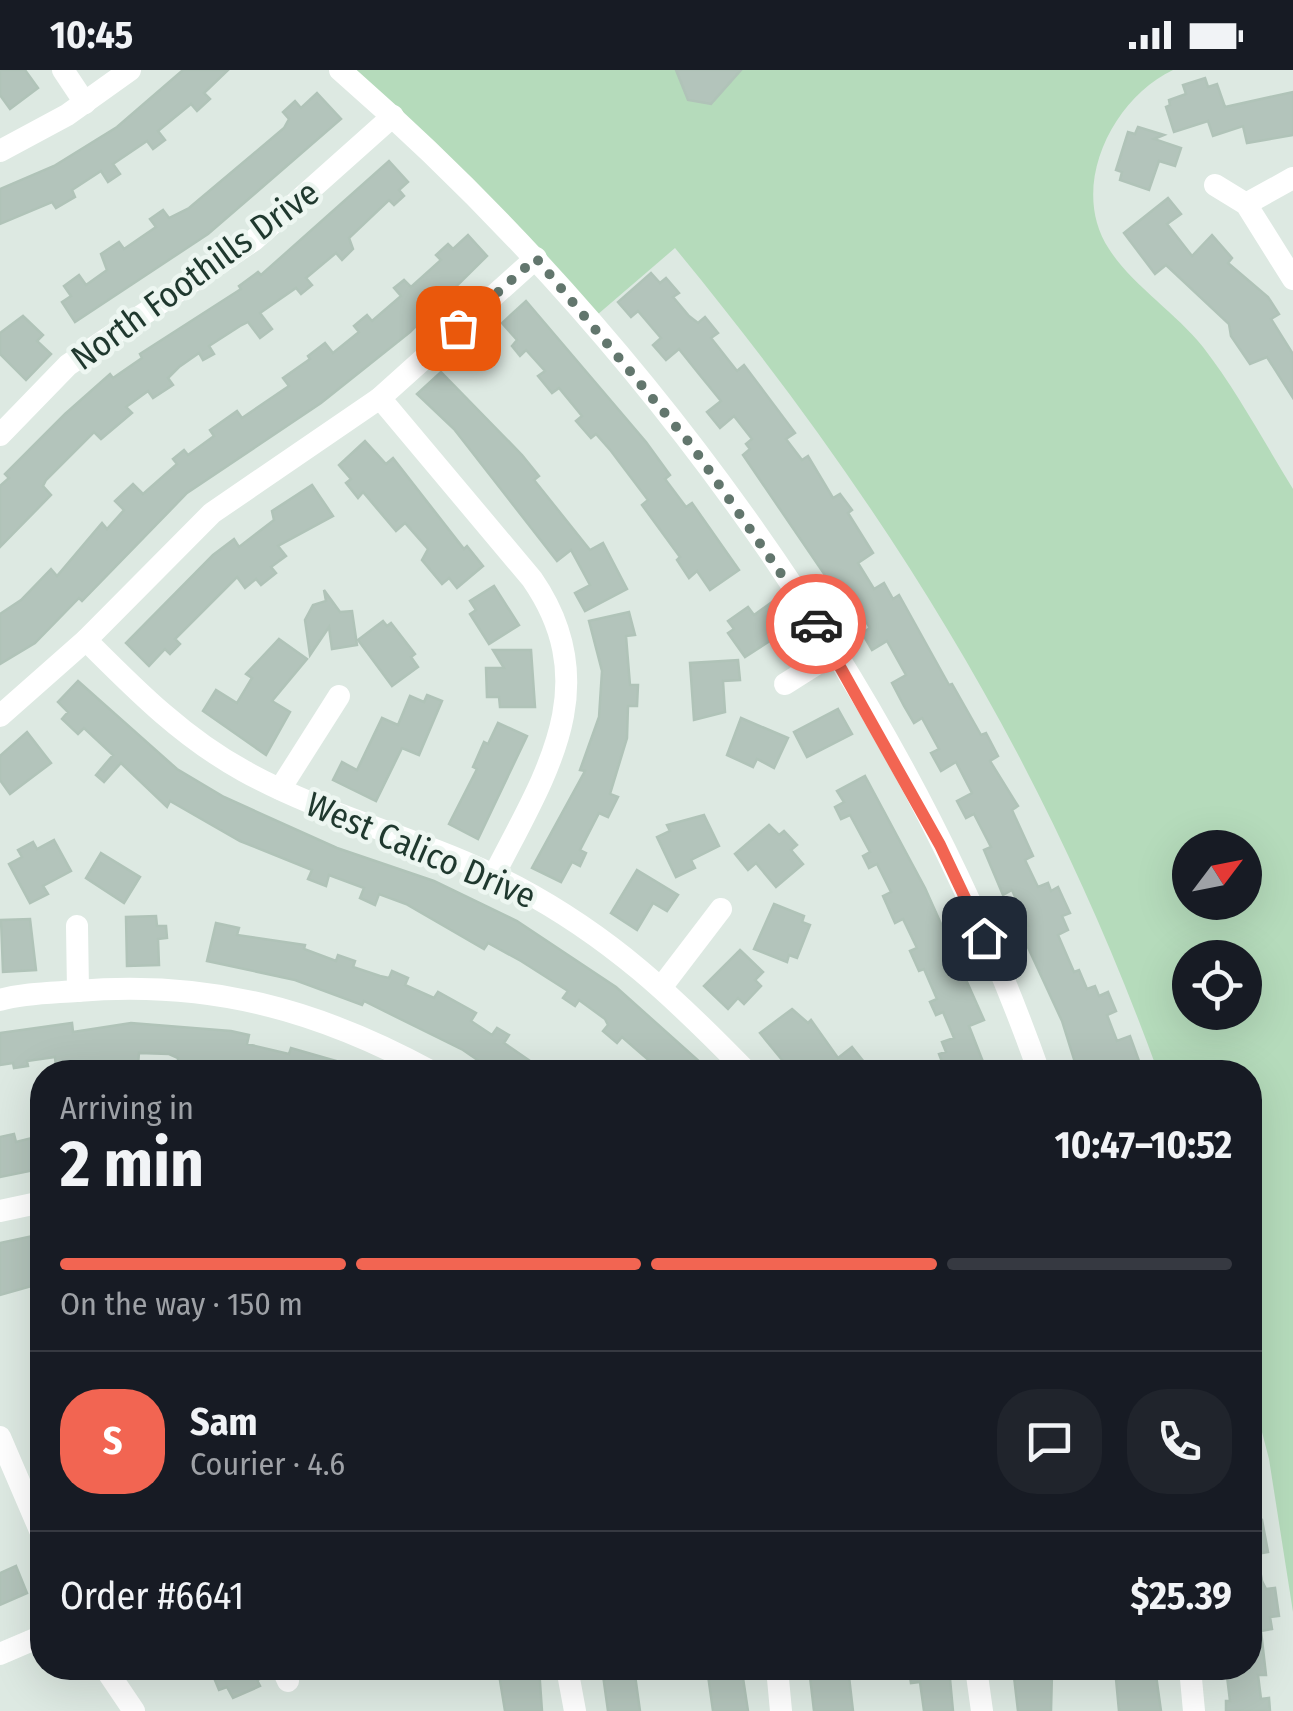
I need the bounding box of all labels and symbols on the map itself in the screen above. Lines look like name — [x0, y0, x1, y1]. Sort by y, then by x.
street label: North Foothills Drive — [63, 171, 327, 379]
pin — [416, 286, 501, 371]
courier — [766, 574, 866, 674]
street label: West Calico Drive — [300, 783, 542, 917]
north arrow — [1172, 830, 1262, 920]
pin — [942, 896, 1027, 981]

